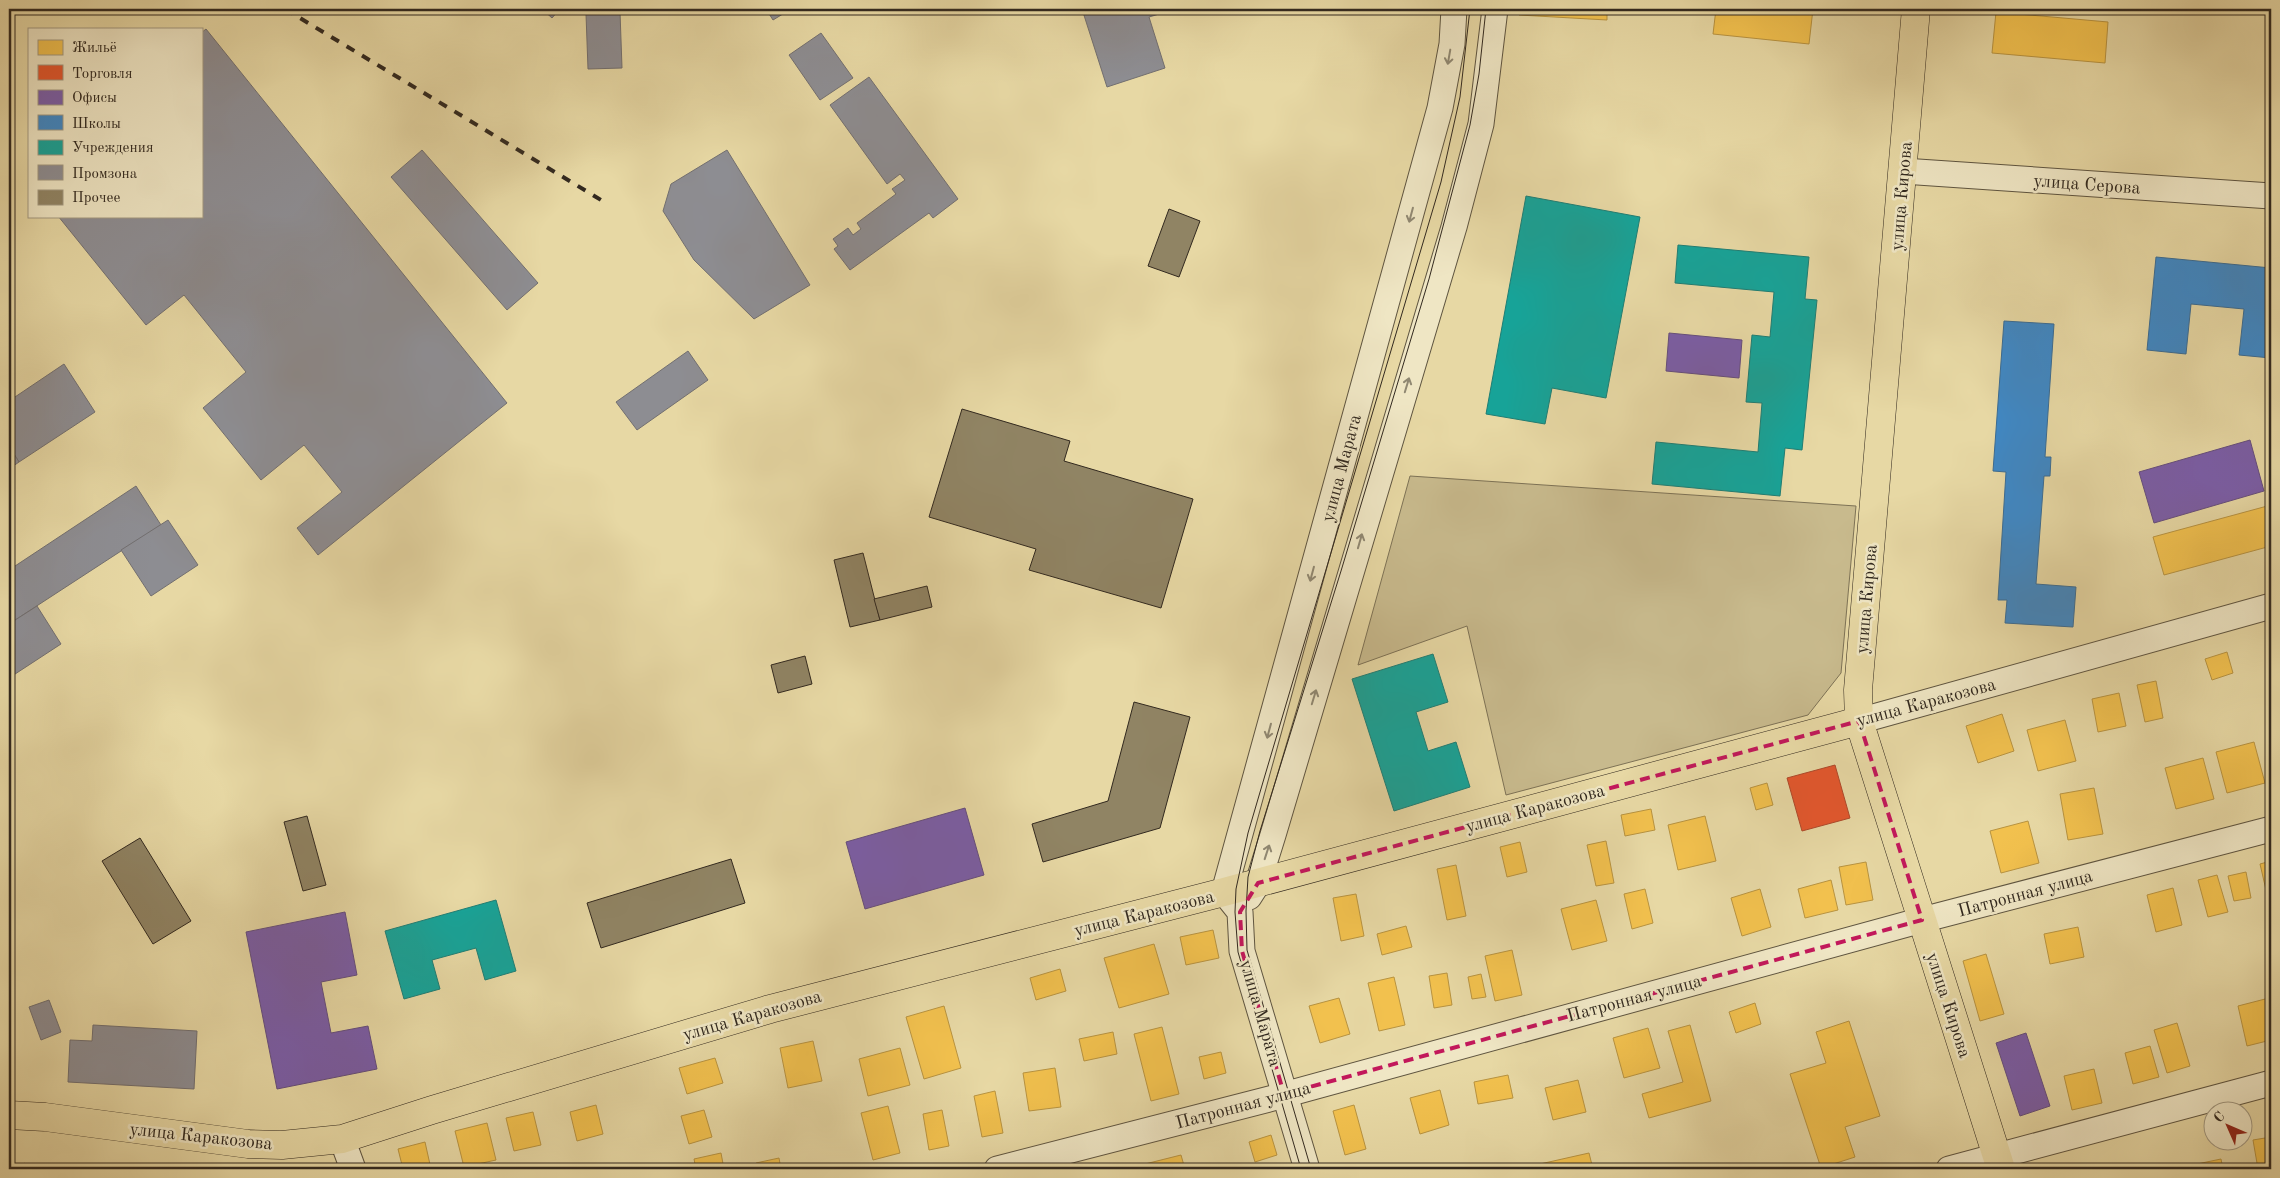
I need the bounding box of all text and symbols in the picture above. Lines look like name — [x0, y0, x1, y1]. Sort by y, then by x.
legend — [28, 28, 202, 218]
text: Жильё — [72, 41, 117, 56]
one-way arrow — [1444, 49, 1454, 65]
text: Торговля — [72, 67, 133, 82]
text: Офисы — [72, 91, 117, 106]
text: Школы — [72, 117, 121, 132]
text: Учреждения — [72, 141, 154, 156]
street label: улица Кирова — [1888, 141, 1916, 251]
text: Промзона — [72, 167, 138, 182]
street label: улица Серова — [2033, 172, 2141, 198]
text: Прочее — [72, 191, 120, 206]
one-way arrow — [1405, 206, 1415, 222]
one-way arrow — [1402, 378, 1412, 394]
street label: улица Марата — [1319, 412, 1365, 524]
one-way arrow — [1356, 533, 1366, 549]
street label: улица Кирова — [1853, 544, 1881, 654]
one-way arrow — [1306, 566, 1316, 582]
street label: улица Каракозова — [1855, 676, 1998, 730]
one-way arrow — [1310, 689, 1320, 705]
one-way arrow — [1263, 722, 1273, 738]
street label: улица Каракозова — [1464, 782, 1607, 836]
one-way arrow — [1263, 845, 1273, 861]
street label: Патронная улица — [1956, 867, 2095, 921]
street label: улица Каракозова — [1072, 888, 1216, 940]
street label: улица Кирова — [1923, 950, 1974, 1060]
street label: улица Марата — [1236, 958, 1284, 1069]
street label: Патронная улица — [1565, 972, 1704, 1026]
street label: улица Каракозова — [681, 987, 824, 1044]
street label: Патронная улица — [1174, 1079, 1313, 1133]
north arrow — [2202, 1100, 2252, 1150]
text: С — [2211, 1109, 2228, 1126]
street label: улица Каракозова — [129, 1121, 273, 1153]

